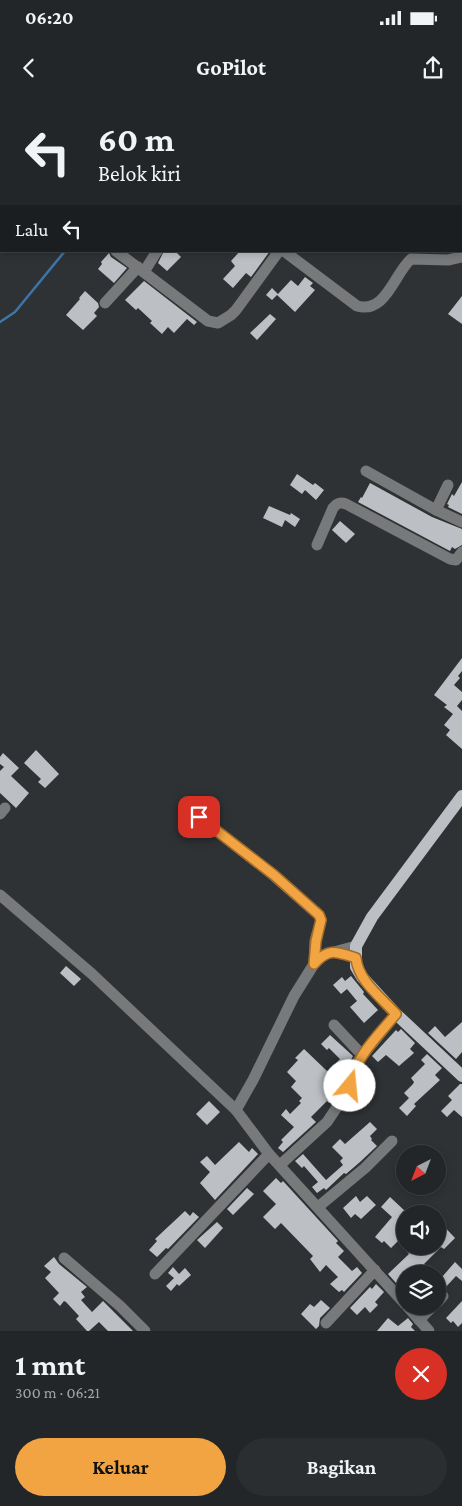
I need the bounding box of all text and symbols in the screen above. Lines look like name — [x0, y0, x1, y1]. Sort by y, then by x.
text: 06:20 — [25, 7, 73, 28]
icon: back — [15, 54, 43, 82]
icon: share — [419, 54, 447, 82]
text: GoPilot — [196, 55, 266, 80]
icon: left — [15, 120, 80, 185]
text: 60 m — [98, 120, 175, 159]
text: Belok kiri — [98, 161, 181, 186]
icon: left — [58, 215, 86, 243]
text: Lalu — [15, 219, 48, 240]
pin — [178, 796, 220, 838]
icon: arrive — [185, 803, 213, 831]
position arrow — [323, 1059, 375, 1111]
north arrow — [396, 1145, 446, 1195]
map controls — [396, 1145, 446, 1315]
button: sound — [396, 1205, 446, 1255]
button: layers — [396, 1265, 446, 1315]
text: 1 mnt — [15, 1348, 85, 1381]
button: close — [395, 1348, 447, 1400]
text: 300 m · 06:21 — [15, 1384, 100, 1401]
button: Keluar — [15, 1438, 226, 1496]
button: Bagikan — [236, 1438, 447, 1496]

